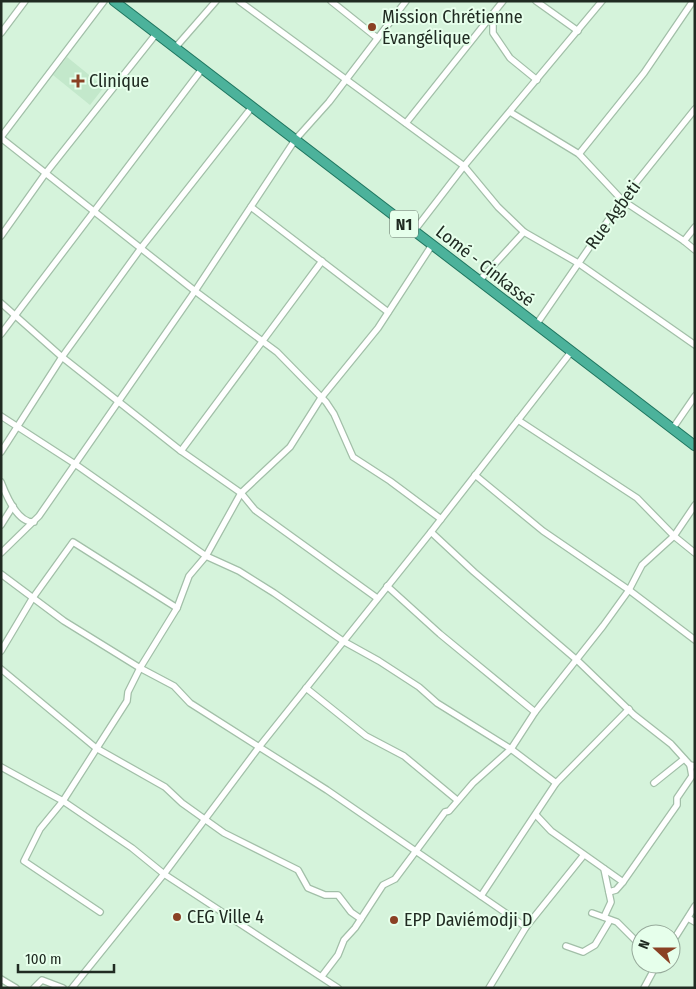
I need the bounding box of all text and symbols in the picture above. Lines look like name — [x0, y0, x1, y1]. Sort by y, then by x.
place label: Mission Chrétienne Évangélique — [382, 6, 523, 49]
marker: Mission Chrétienne Évangélique — [366, 21, 378, 33]
place label: Clinique — [89, 70, 149, 92]
marker: Clinique — [71, 74, 85, 88]
street label: Rue Agbeti — [581, 177, 645, 253]
road number: N1 — [390, 210, 418, 238]
street label: Lomé - Cinkassé — [431, 221, 539, 311]
place label: CEG Ville 4 — [187, 906, 264, 928]
place label: EPP Daviémodji D — [404, 909, 532, 931]
marker: CEG Ville 4 — [171, 911, 183, 923]
marker: EPP Daviémodji D — [388, 914, 400, 926]
north arrow — [631, 924, 681, 974]
text: N — [635, 938, 654, 951]
scale bar — [18, 942, 114, 974]
text: 100 m — [25, 950, 62, 968]

